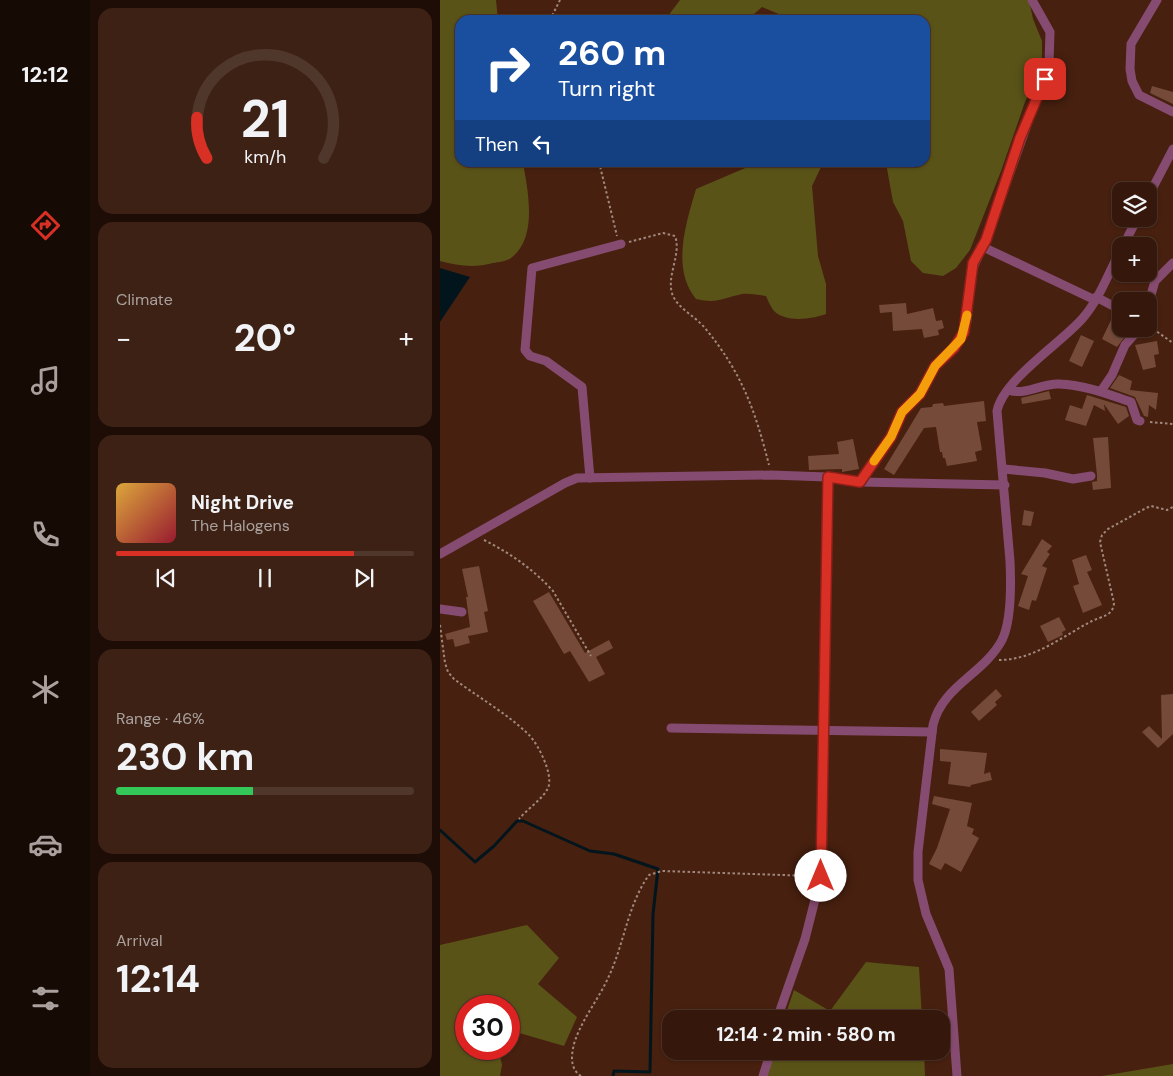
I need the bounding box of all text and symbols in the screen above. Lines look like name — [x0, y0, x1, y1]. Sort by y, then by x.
text: 260 m — [558, 30, 666, 76]
icon: right — [475, 35, 540, 100]
pin — [1024, 58, 1066, 100]
text: 12:12 — [22, 60, 69, 89]
icon: arrive — [1031, 65, 1059, 93]
text: Turn right — [558, 74, 655, 103]
text: 21 — [241, 85, 289, 153]
icon: left — [528, 130, 556, 158]
text: Then — [475, 132, 518, 157]
text: km/h — [244, 145, 286, 169]
map controls — [1112, 182, 1157, 337]
button: layers — [1112, 182, 1157, 227]
icon: directions — [28, 208, 63, 243]
button: + — [1112, 237, 1157, 282]
text: Climate — [116, 289, 173, 310]
button: − — [1112, 292, 1157, 337]
text: 20° — [234, 313, 296, 363]
text: − — [116, 320, 131, 357]
text: + — [399, 320, 414, 357]
icon: music — [28, 363, 63, 398]
text: Night Drive — [191, 490, 294, 515]
text: The Halogens — [191, 515, 290, 536]
icon: phone — [28, 517, 63, 552]
icon: previous — [152, 564, 180, 592]
icon: pause — [251, 564, 279, 592]
icon: next — [350, 564, 378, 592]
icon: climate — [28, 672, 63, 707]
text: Range · 46% — [116, 708, 205, 729]
text: 230 km — [116, 732, 254, 782]
icon: car — [28, 827, 63, 862]
position arrow — [794, 849, 846, 901]
text: Arrival — [116, 930, 163, 951]
text: 12:14 — [116, 954, 200, 1004]
icon: filters — [28, 981, 63, 1016]
speed limit sign: 30 — [455, 995, 520, 1060]
text: 12:14 · 2 min · 580 m — [716, 1022, 896, 1047]

